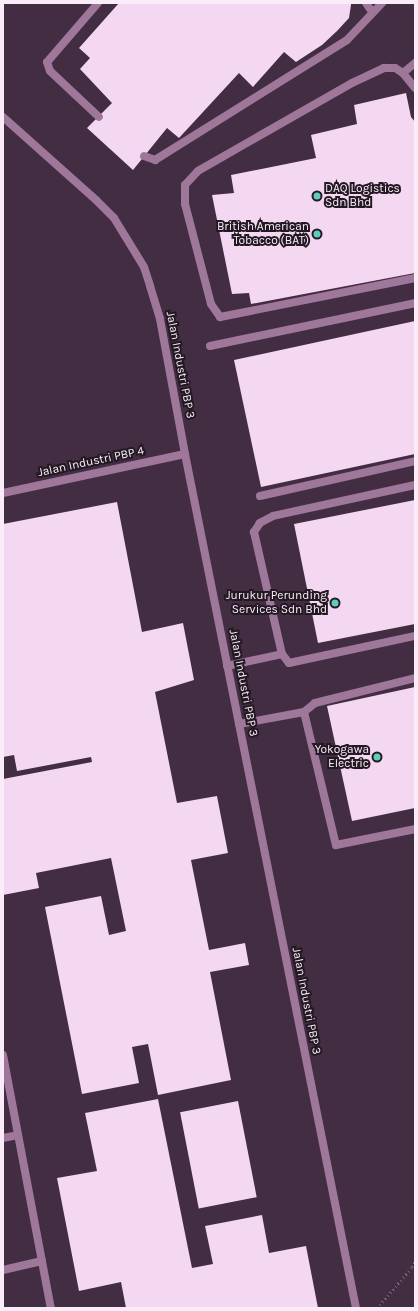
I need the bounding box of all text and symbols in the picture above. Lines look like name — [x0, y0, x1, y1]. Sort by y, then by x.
place label: DAQ Logistics Sdn Bhd — [325, 182, 400, 210]
marker: DAQ Logistics Sdn Bhd — [312, 191, 322, 201]
place label: British American Tobacco (BAT) — [217, 220, 309, 248]
marker: British American Tobacco (BAT) — [312, 229, 322, 239]
street label: Jalan Industri PBP 3 — [163, 310, 197, 420]
street label: Jalan Industri PBP 4 — [37, 444, 145, 480]
place label: Jurukur Perunding Services Sdn Bhd — [226, 589, 327, 617]
marker: Jurukur Perunding Services Sdn Bhd — [330, 598, 340, 608]
street label: Jalan Industri PBP 3 — [226, 628, 260, 738]
place label: Yokogawa Electric — [315, 743, 369, 771]
marker: Yokogawa Electric — [372, 752, 382, 762]
street label: Jalan Industri PBP 3 — [289, 946, 323, 1056]

